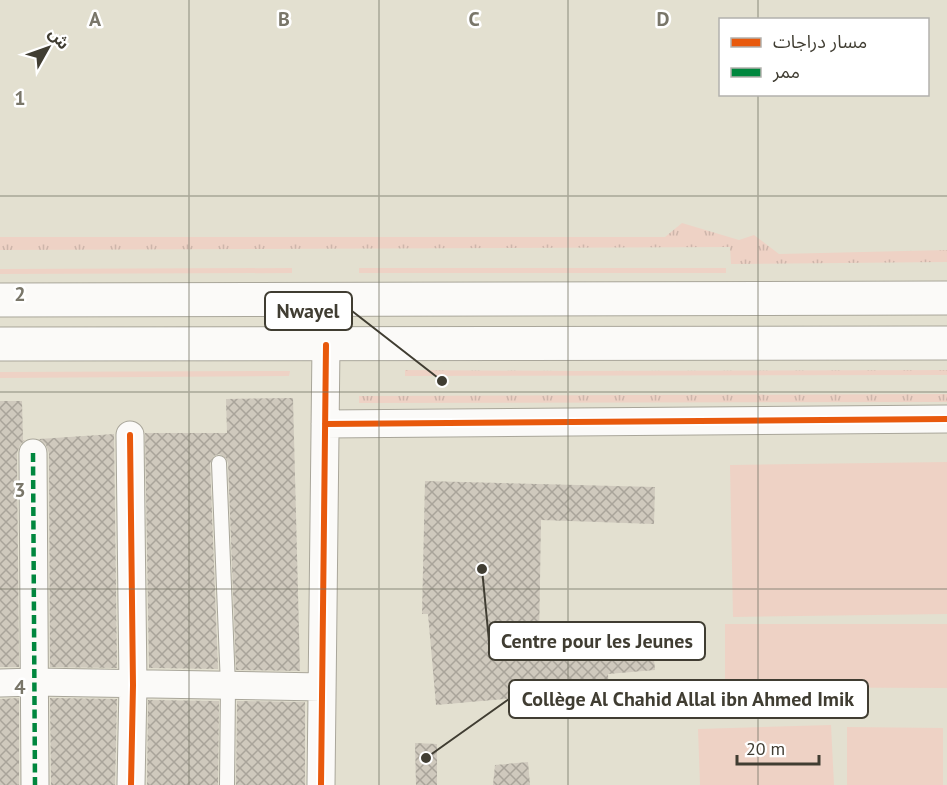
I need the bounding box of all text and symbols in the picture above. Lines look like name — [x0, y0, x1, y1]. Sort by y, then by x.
text: A — [89, 6, 102, 32]
text: B — [278, 6, 290, 32]
text: C — [468, 6, 480, 32]
text: D — [657, 6, 670, 32]
north arrow — [18, 18, 78, 78]
legend — [719, 18, 929, 96]
text: ش — [45, 24, 74, 53]
text: مسار دراجات — [773, 30, 867, 53]
text: ممر — [772, 60, 800, 83]
text: 1 — [14, 85, 26, 111]
text: 2 — [14, 281, 26, 307]
callout: Nwayel — [265, 292, 352, 330]
text: Nwayel — [277, 298, 340, 324]
text: 3 — [14, 477, 26, 503]
callout: Centre pour les Jeunes — [489, 622, 705, 660]
text: Centre pour les Jeunes — [501, 628, 693, 654]
text: 4 — [14, 674, 26, 700]
callout: Collège Al Chahid Allal ibn Ahmed Imik — [509, 680, 868, 718]
text: Collège Al Chahid Allal ibn Ahmed Imik — [522, 686, 854, 712]
scale bar — [737, 728, 820, 766]
text: 20 m — [746, 737, 785, 760]

